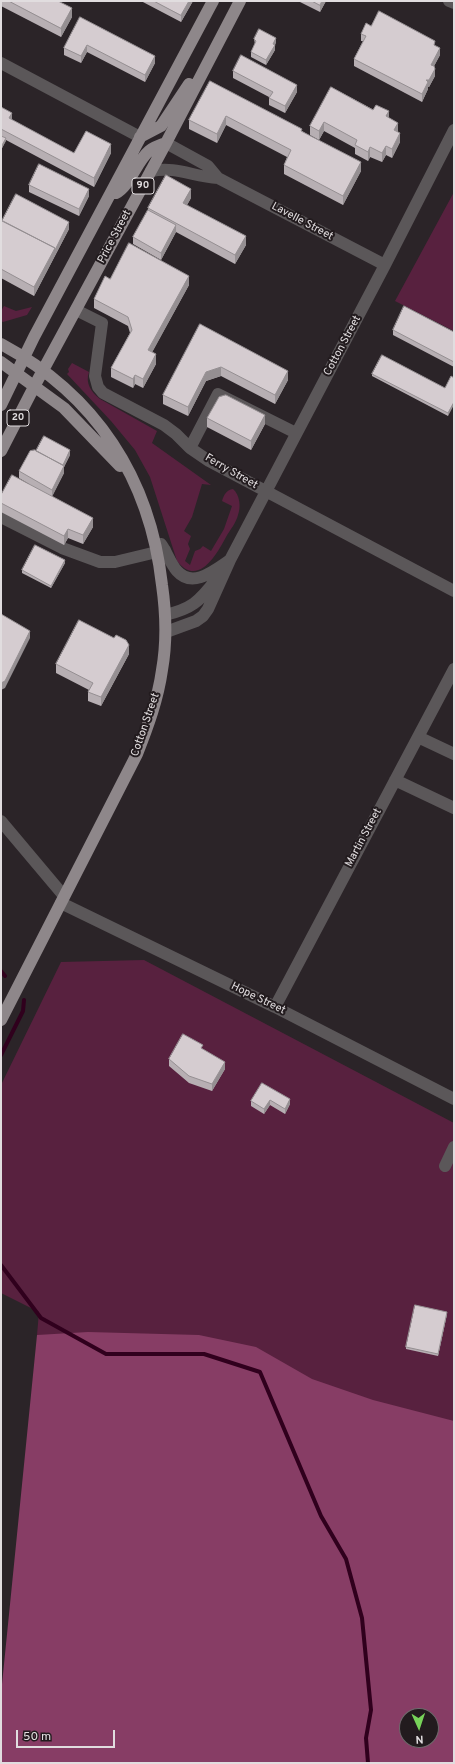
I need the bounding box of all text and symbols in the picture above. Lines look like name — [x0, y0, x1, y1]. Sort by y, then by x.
road number: 90 — [132, 178, 154, 194]
street label: Lavelle Street — [269, 200, 335, 244]
street label: Price Street — [95, 208, 135, 266]
street label: Cotton Street — [322, 314, 364, 378]
road number: 20 — [7, 410, 29, 426]
street label: Ferry Street — [202, 452, 260, 492]
street label: Cotton Street — [129, 691, 163, 759]
street label: Martin Street — [343, 806, 385, 870]
street label: Hope Street — [229, 980, 287, 1018]
north arrow — [399, 1708, 439, 1748]
scale bar — [18, 1722, 117, 1748]
text: 50 m — [23, 1729, 51, 1745]
text: N — [415, 1732, 424, 1746]

